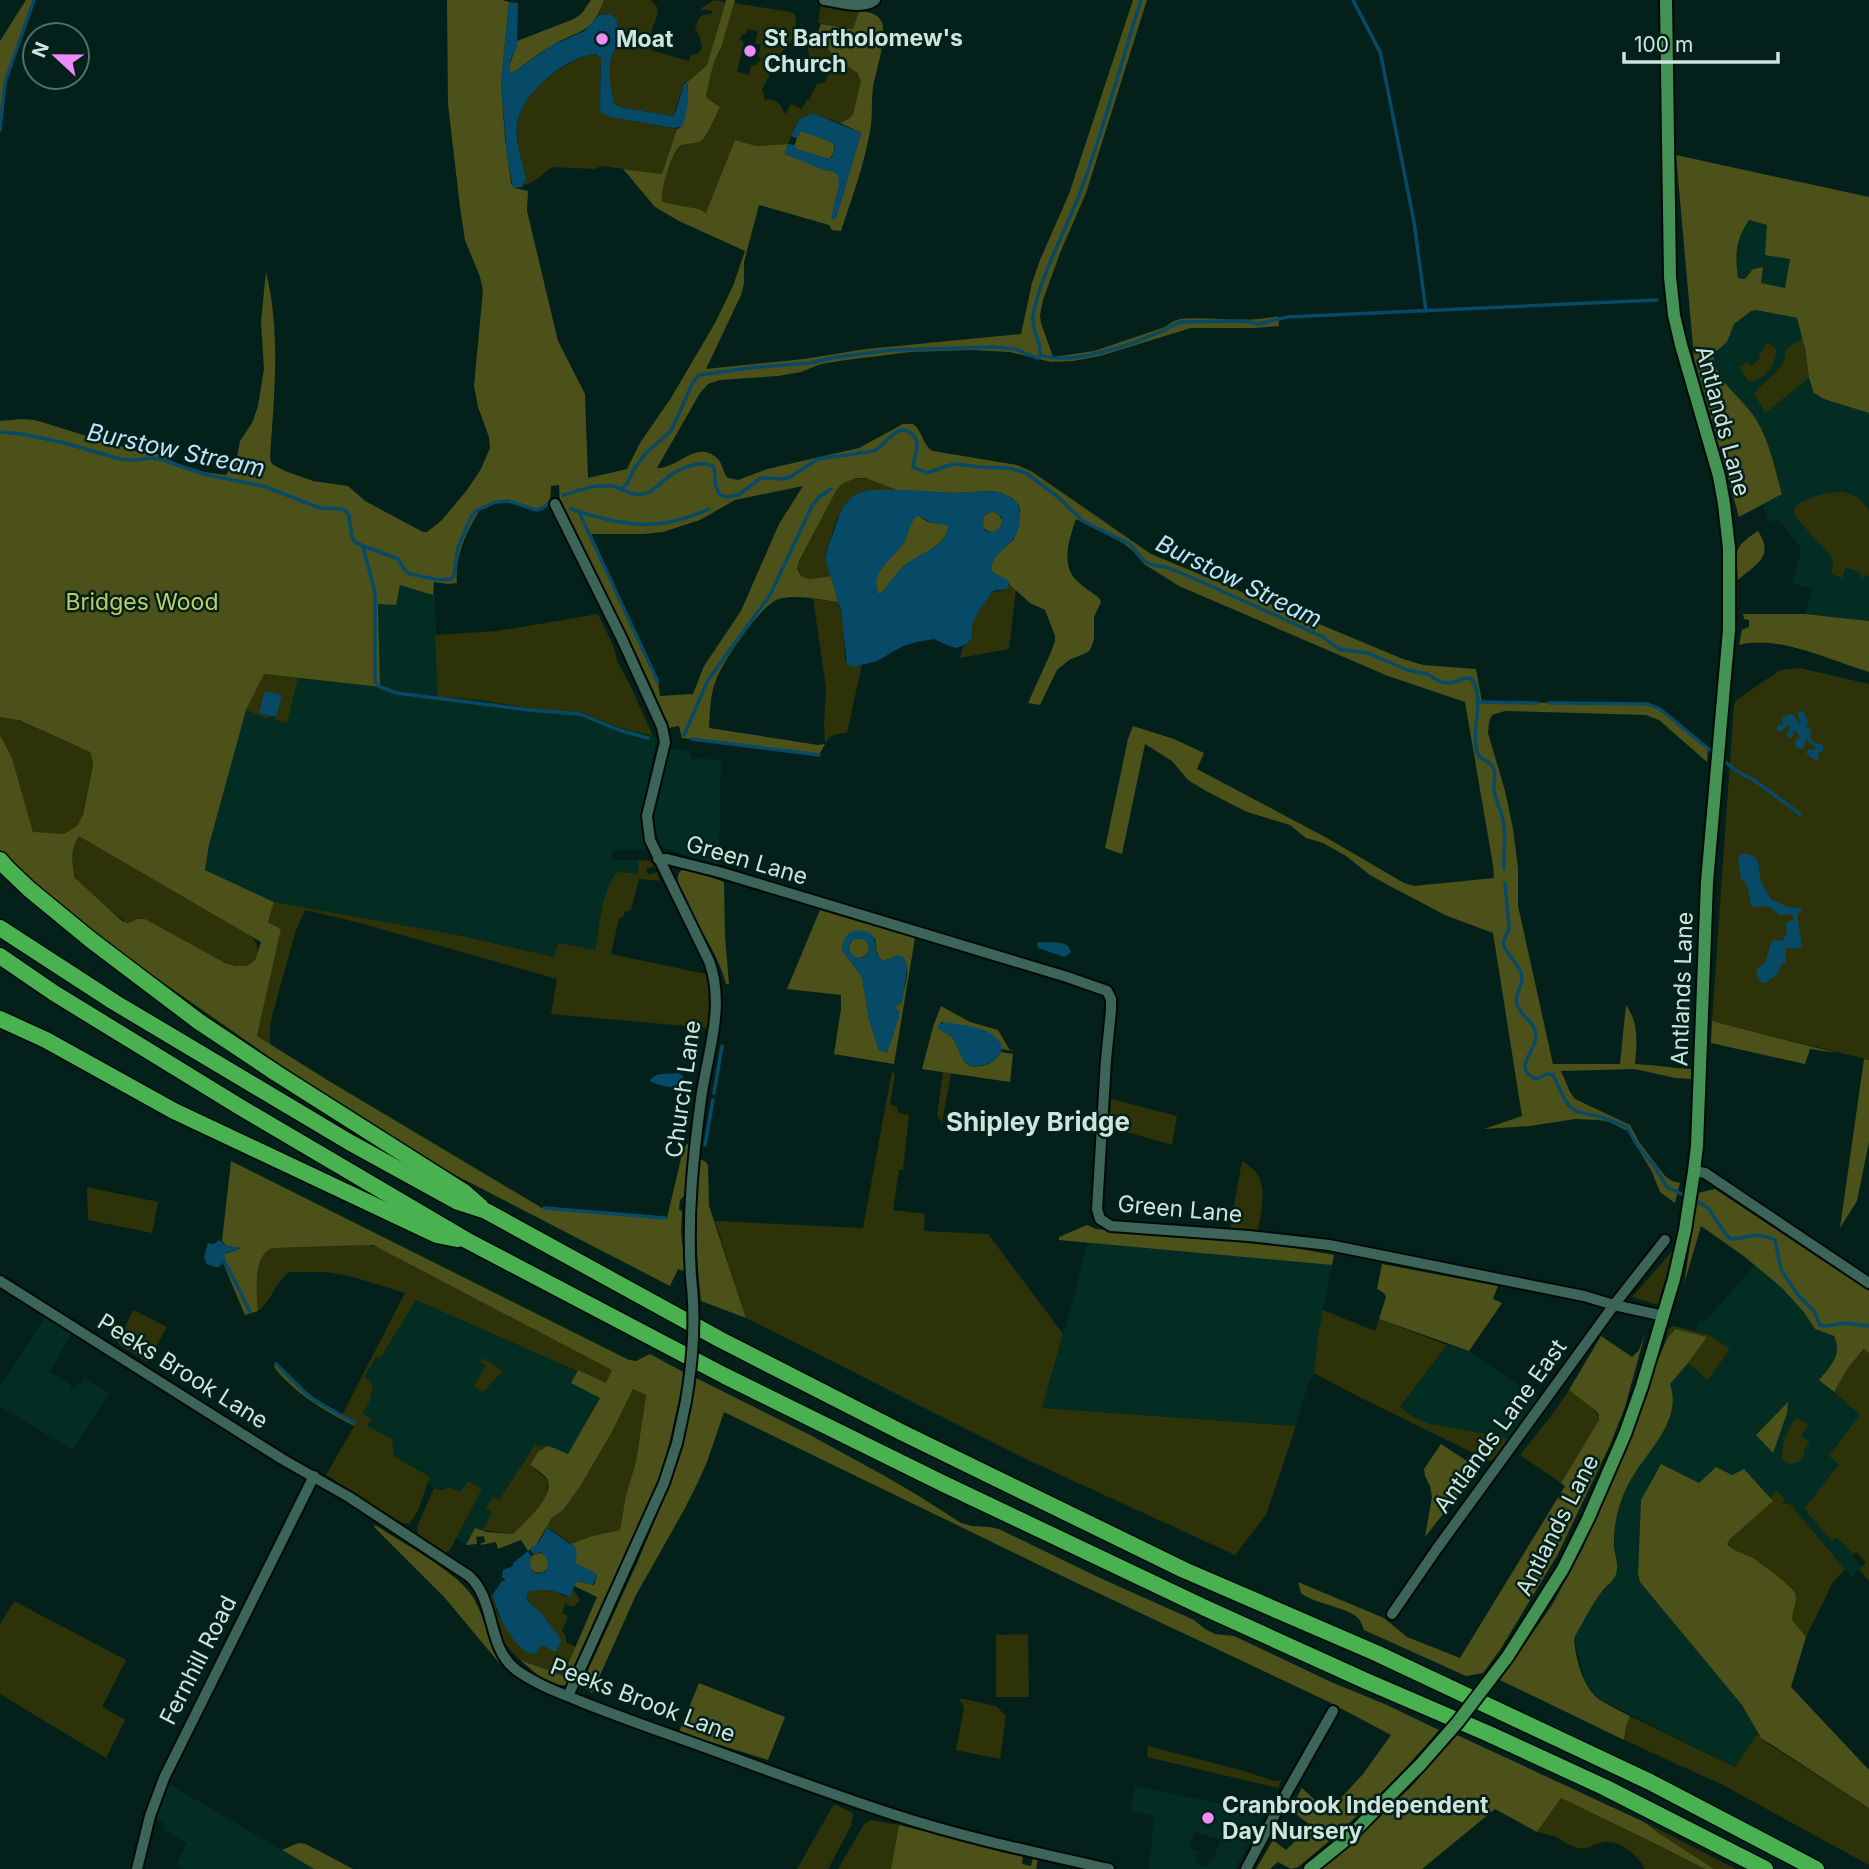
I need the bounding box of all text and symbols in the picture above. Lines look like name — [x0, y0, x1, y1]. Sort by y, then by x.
north arrow — [21, 21, 91, 91]
scale bar — [1624, 21, 1778, 65]
place label: St Bartholomew's Church — [764, 24, 963, 78]
place label: Moat — [616, 25, 674, 53]
marker: Moat — [594, 31, 610, 47]
text: 100 m — [1634, 32, 1693, 57]
text: N — [27, 39, 54, 61]
marker: St Bartholomew's Church — [742, 43, 758, 59]
street label: Antlands Lane — [1689, 343, 1757, 499]
water label: Burstow Stream — [84, 417, 268, 483]
water label: Burstow Stream — [1151, 528, 1327, 634]
park label: Bridges Wood — [65, 588, 219, 616]
street label: Green Lane — [683, 829, 811, 891]
street label: Antlands Lane — [1665, 911, 1699, 1067]
street label: Church Lane — [660, 1019, 706, 1159]
district label: Shipley Bridge — [946, 1106, 1130, 1137]
street label: Green Lane — [1116, 1190, 1244, 1228]
street label: Peeks Brook Lane — [93, 1307, 273, 1435]
street label: Antlands Lane East — [1428, 1333, 1573, 1518]
street label: Antlands Lane — [1509, 1450, 1605, 1600]
street label: Fernhill Road — [154, 1591, 242, 1729]
street label: Peeks Brook Lane — [547, 1652, 739, 1748]
place label: Cranbrook Independent Day Nursery — [1222, 1791, 1489, 1845]
marker: Cranbrook Independent Day Nursery — [1200, 1810, 1216, 1826]

